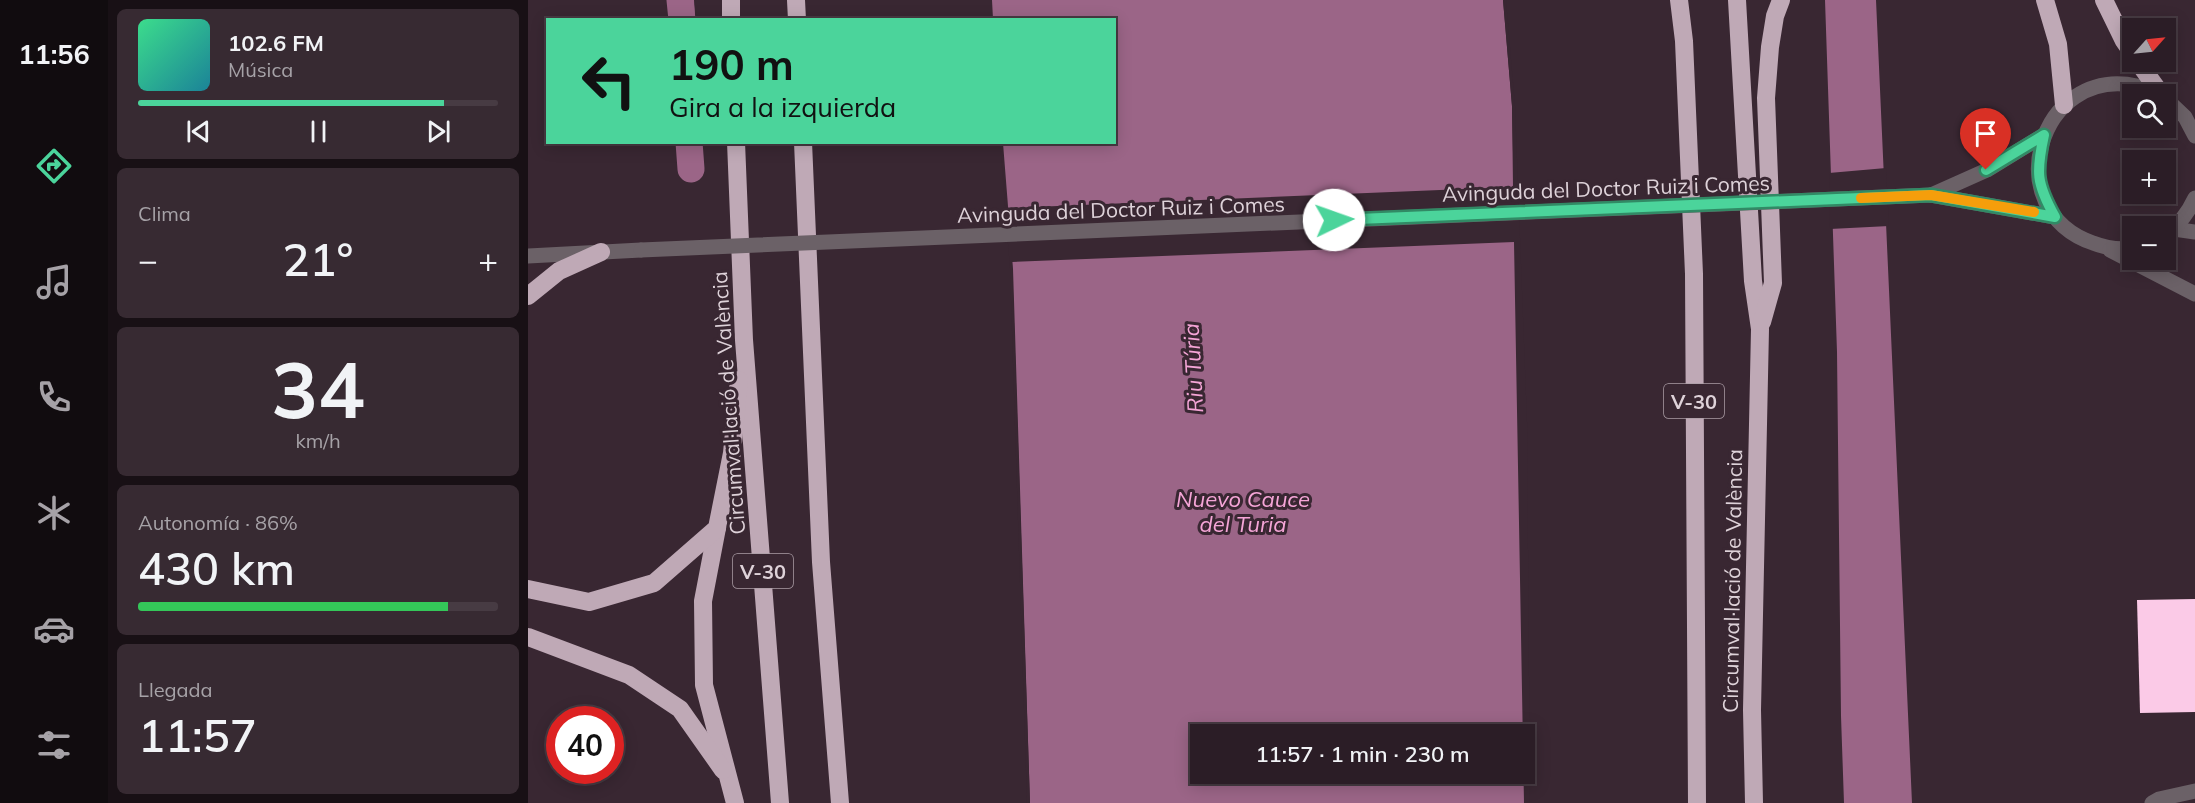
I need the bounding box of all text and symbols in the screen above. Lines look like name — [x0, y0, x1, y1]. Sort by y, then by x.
north arrow — [2122, 18, 2176, 72]
map controls — [2122, 18, 2176, 270]
text: 102.6 FM — [228, 29, 324, 57]
text: 11:56 — [18, 37, 90, 71]
text: 190 m — [669, 38, 794, 91]
icon: left — [570, 42, 648, 120]
text: Música — [228, 57, 293, 82]
button: search — [2122, 84, 2176, 138]
text: Gira a la izquierda — [669, 90, 896, 124]
pin — [1960, 108, 2011, 170]
icon: previous — [182, 115, 215, 148]
icon: pause — [302, 115, 335, 148]
icon: next — [422, 115, 455, 148]
icon: arrive — [1969, 117, 2002, 150]
icon: directions — [33, 145, 75, 187]
button: + — [2122, 150, 2176, 204]
street label: Avinguda del Doctor Ruiz i Comes — [1442, 169, 1770, 207]
position arrow — [1302, 188, 1366, 252]
street label: Avinguda del Doctor Ruiz i Comes — [957, 190, 1285, 228]
text: Clima — [138, 201, 191, 226]
button: − — [2122, 216, 2176, 270]
text: 21° — [283, 231, 353, 287]
text: − — [138, 239, 158, 280]
text: + — [478, 239, 498, 280]
icon: music — [33, 261, 75, 303]
street label: Circumval·lació de València — [706, 271, 750, 535]
water label: Riu Túria — [1177, 322, 1209, 414]
text: 34 — [271, 340, 365, 438]
icon: phone — [33, 376, 75, 418]
road number: V-30 — [1664, 384, 1724, 418]
text: km/h — [295, 428, 341, 453]
street label: Circumval·lació de València — [1717, 449, 1747, 713]
water label: Nuevo Cauce del Turia — [1176, 485, 1310, 538]
icon: climate — [33, 492, 75, 534]
text: Autonomía · 86% — [138, 510, 298, 535]
text: 430 km — [138, 540, 295, 596]
road number: V-30 — [733, 554, 793, 588]
icon: car — [33, 608, 75, 650]
text: Llegada — [138, 677, 213, 702]
speed limit sign: 40 — [546, 706, 624, 784]
text: 11:57 — [138, 707, 257, 763]
icon: filters — [33, 724, 75, 766]
text: 11:57 · 1 min · 230 m — [1255, 740, 1470, 768]

